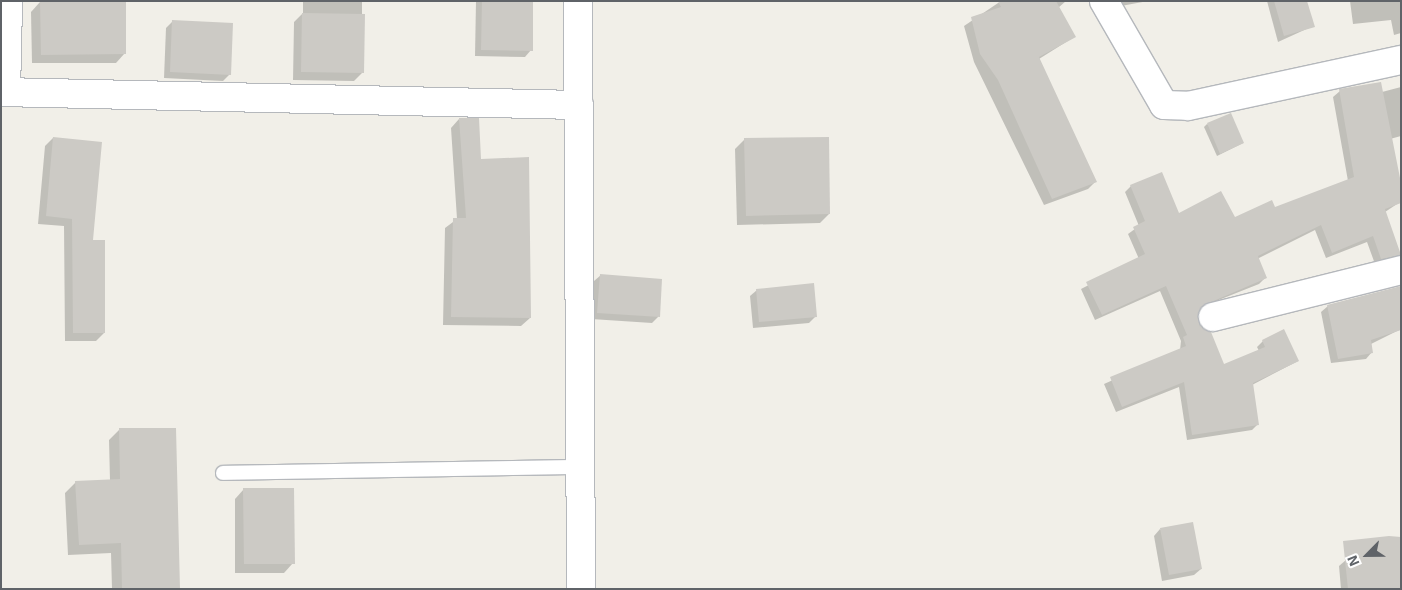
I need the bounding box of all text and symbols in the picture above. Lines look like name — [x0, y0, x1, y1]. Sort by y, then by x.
north arrow — [1342, 530, 1392, 580]
text: N — [1343, 553, 1363, 569]

